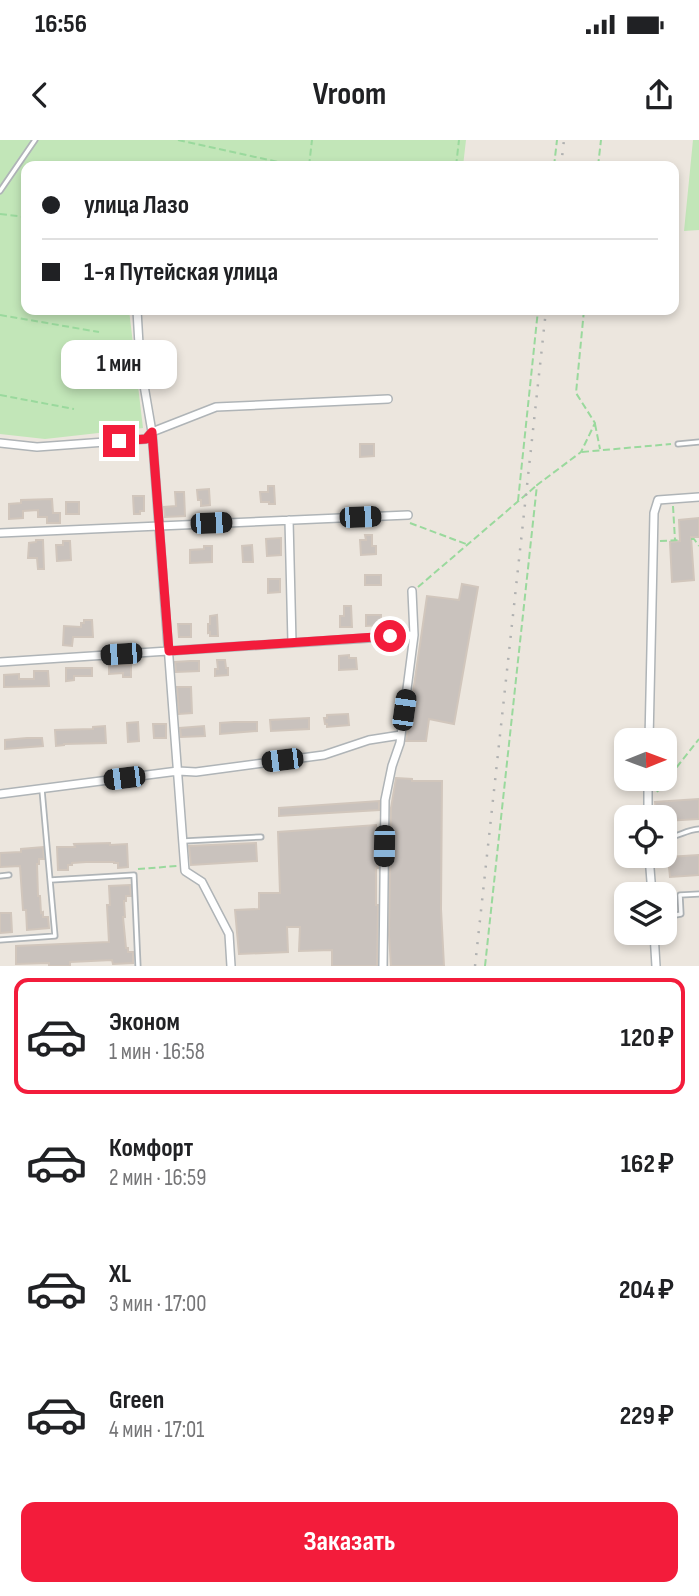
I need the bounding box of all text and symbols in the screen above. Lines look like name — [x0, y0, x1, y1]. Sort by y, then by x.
text: 16:56 — [35, 9, 87, 40]
text: Vroom — [313, 75, 386, 114]
icon: back — [21, 76, 59, 114]
icon: share — [640, 76, 678, 114]
text: улица Лазо — [84, 190, 189, 221]
text: 1-я Путейская улица — [84, 257, 278, 288]
callout: 1 мин — [61, 340, 177, 388]
text: 1 мин — [97, 350, 141, 378]
route end — [103, 425, 135, 457]
car — [339, 506, 382, 528]
car — [190, 512, 233, 534]
route start — [374, 620, 406, 652]
car — [100, 642, 143, 666]
car — [391, 688, 418, 732]
north arrow — [614, 728, 677, 791]
map controls — [614, 728, 677, 945]
car — [260, 747, 305, 773]
car — [102, 765, 147, 791]
button: locate — [614, 805, 677, 868]
car — [374, 825, 395, 867]
button: layers — [614, 882, 677, 945]
icon: car — [25, 1005, 88, 1068]
text: Эконом — [109, 1007, 180, 1038]
text: 120 ₽ — [621, 1023, 674, 1054]
text: 1 мин · 16:58 — [109, 1038, 205, 1066]
icon: car — [25, 1131, 88, 1194]
text: Комфорт — [109, 1133, 193, 1164]
text: 162 ₽ — [621, 1149, 674, 1180]
text: 2 мин · 16:59 — [109, 1164, 206, 1192]
icon: car — [25, 1257, 88, 1320]
text: XL — [109, 1259, 131, 1290]
text: 204 ₽ — [619, 1275, 674, 1306]
text: 3 мин · 17:00 — [109, 1290, 207, 1318]
icon: car — [25, 1383, 88, 1446]
text: Green — [109, 1385, 164, 1416]
text: 229 ₽ — [620, 1401, 674, 1432]
text: 4 мин · 17:01 — [109, 1416, 204, 1444]
button: Заказать — [21, 1502, 678, 1582]

